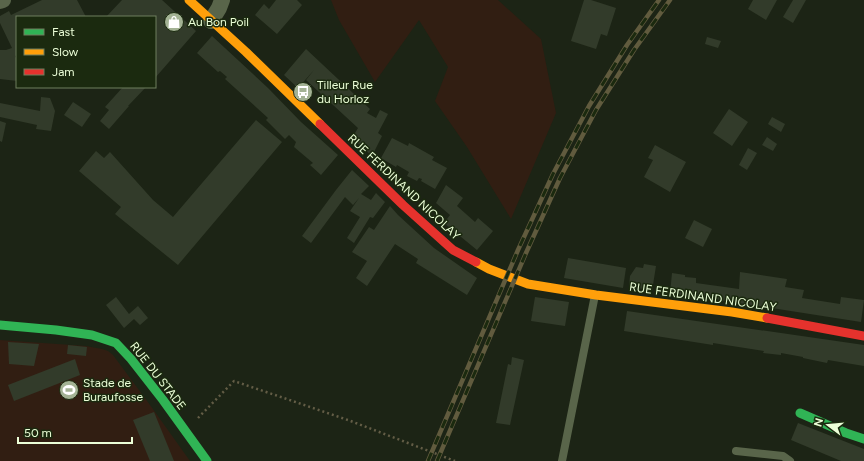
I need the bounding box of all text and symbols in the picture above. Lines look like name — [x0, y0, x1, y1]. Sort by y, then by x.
shop icon: Au Bon Poil — [163, 11, 185, 33]
place label: Au Bon Poil — [188, 15, 249, 29]
legend — [16, 16, 156, 88]
text: Fast — [52, 25, 75, 39]
text: Slow — [52, 45, 79, 59]
text: Jam — [52, 65, 75, 79]
place label: Tilleur Rue du Horloz — [317, 78, 373, 106]
bus stop icon: Tilleur Rue du Horloz — [292, 81, 314, 103]
street label: RUE FERDINAND NICOLAY — [345, 131, 464, 243]
street label: RUE FERDINAND NICOLAY — [628, 280, 778, 314]
street label: RUE DU STADE — [127, 339, 189, 413]
place label: Stade de Buraufosse — [83, 376, 143, 404]
sports icon: Stade de Buraufosse — [58, 379, 80, 401]
north arrow — [808, 405, 848, 445]
text: N — [811, 416, 826, 428]
scale bar — [18, 419, 132, 445]
text: 50 m — [24, 426, 52, 440]

